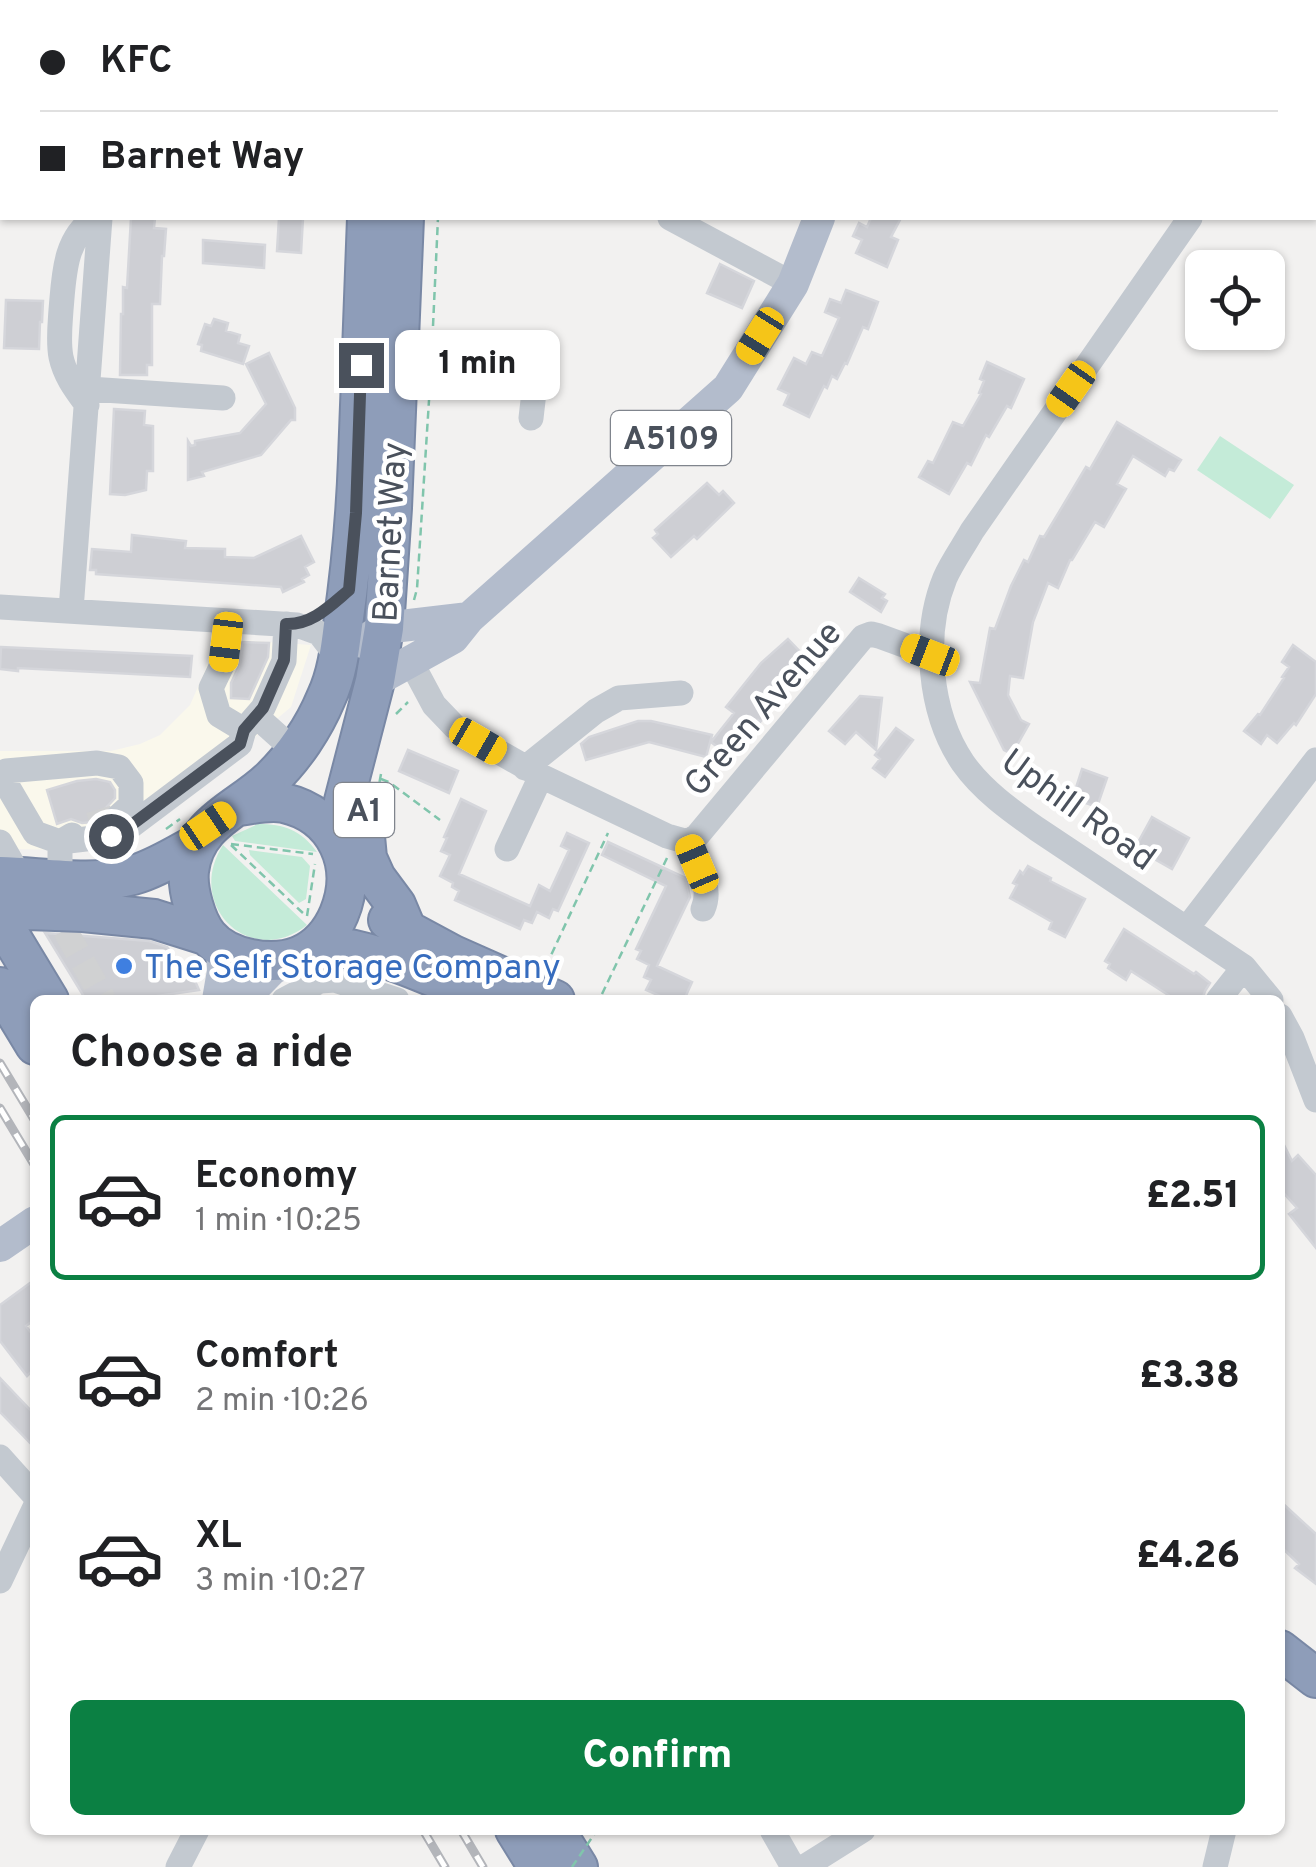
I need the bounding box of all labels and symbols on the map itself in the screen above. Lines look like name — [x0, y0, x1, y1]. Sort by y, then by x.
car — [731, 303, 789, 369]
callout: 1 min — [396, 330, 561, 400]
route end — [339, 343, 384, 388]
car — [1042, 356, 1100, 422]
road number: A5109 — [611, 411, 731, 465]
street label: Barnet Way — [365, 441, 419, 623]
car — [207, 610, 245, 674]
street label: Green Avenue — [676, 613, 853, 807]
car — [897, 630, 963, 680]
car — [445, 713, 511, 769]
street label: Uphill Road — [991, 741, 1163, 882]
road number: A1 — [334, 783, 394, 837]
car — [175, 797, 241, 855]
route start — [89, 814, 134, 859]
car — [671, 831, 723, 897]
place label: The Self Storage Company — [144, 947, 561, 991]
marker: The Self Storage Company — [113, 955, 135, 977]

